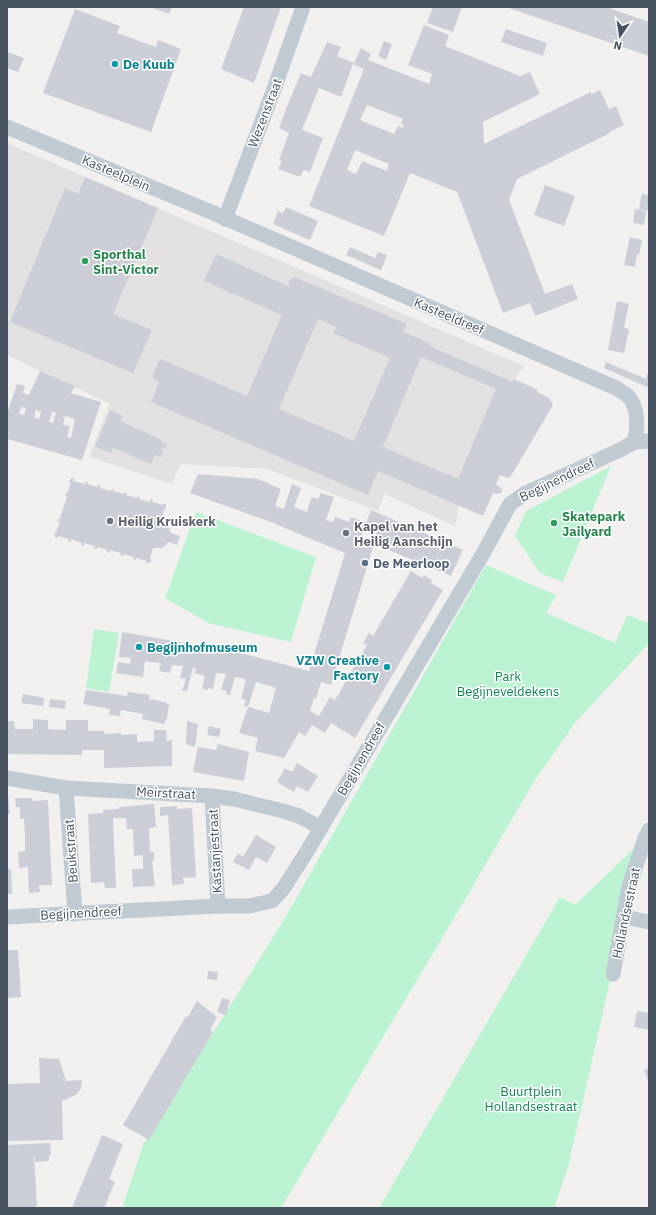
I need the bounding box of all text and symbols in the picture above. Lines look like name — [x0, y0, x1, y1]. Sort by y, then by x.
north arrow — [600, 16, 640, 56]
text: N — [612, 38, 623, 53]
place label: De Kuub — [123, 56, 175, 73]
marker: De Kuub — [110, 59, 120, 69]
street label: Wezenstraat — [244, 76, 286, 150]
street label: Kasteelplein — [79, 151, 153, 195]
place label: Sporthal Sint-Victor — [93, 246, 159, 278]
marker: Sporthal Sint-Victor — [80, 256, 90, 266]
street label: Kasteeldreef — [411, 294, 487, 338]
street label: Begijnendreef — [517, 454, 597, 506]
place label: Skatepark Jailyard — [562, 508, 626, 540]
place label: Heilig Kruiskerk — [118, 513, 216, 530]
marker: Heilig Kruiskerk — [105, 516, 115, 526]
place label: Kapel van het Heilig Aanschijn — [354, 518, 453, 550]
marker: Skatepark Jailyard — [549, 518, 559, 528]
marker: Kapel van het Heilig Aanschijn — [341, 528, 351, 538]
place label: De Meerloop — [373, 555, 450, 572]
marker: De Meerloop — [360, 558, 370, 568]
place label: Begijnhofmuseum — [147, 639, 258, 656]
marker: Begijnhofmuseum — [134, 642, 144, 652]
place label: VZW Creative Factory — [296, 652, 379, 684]
marker: VZW Creative Factory — [382, 662, 392, 672]
park label: Park Begijneveldekens — [457, 668, 559, 700]
street label: Begijnendreef — [333, 719, 389, 799]
street label: Meirstraat — [136, 783, 196, 803]
street label: Kastanjestraat — [204, 808, 226, 894]
street label: Beukstraat — [60, 819, 82, 883]
street label: Hollandsestraat — [608, 866, 644, 960]
street label: Begijnendreef — [40, 902, 122, 924]
park label: Buurtplein Hollandsestraat — [485, 1083, 577, 1115]

